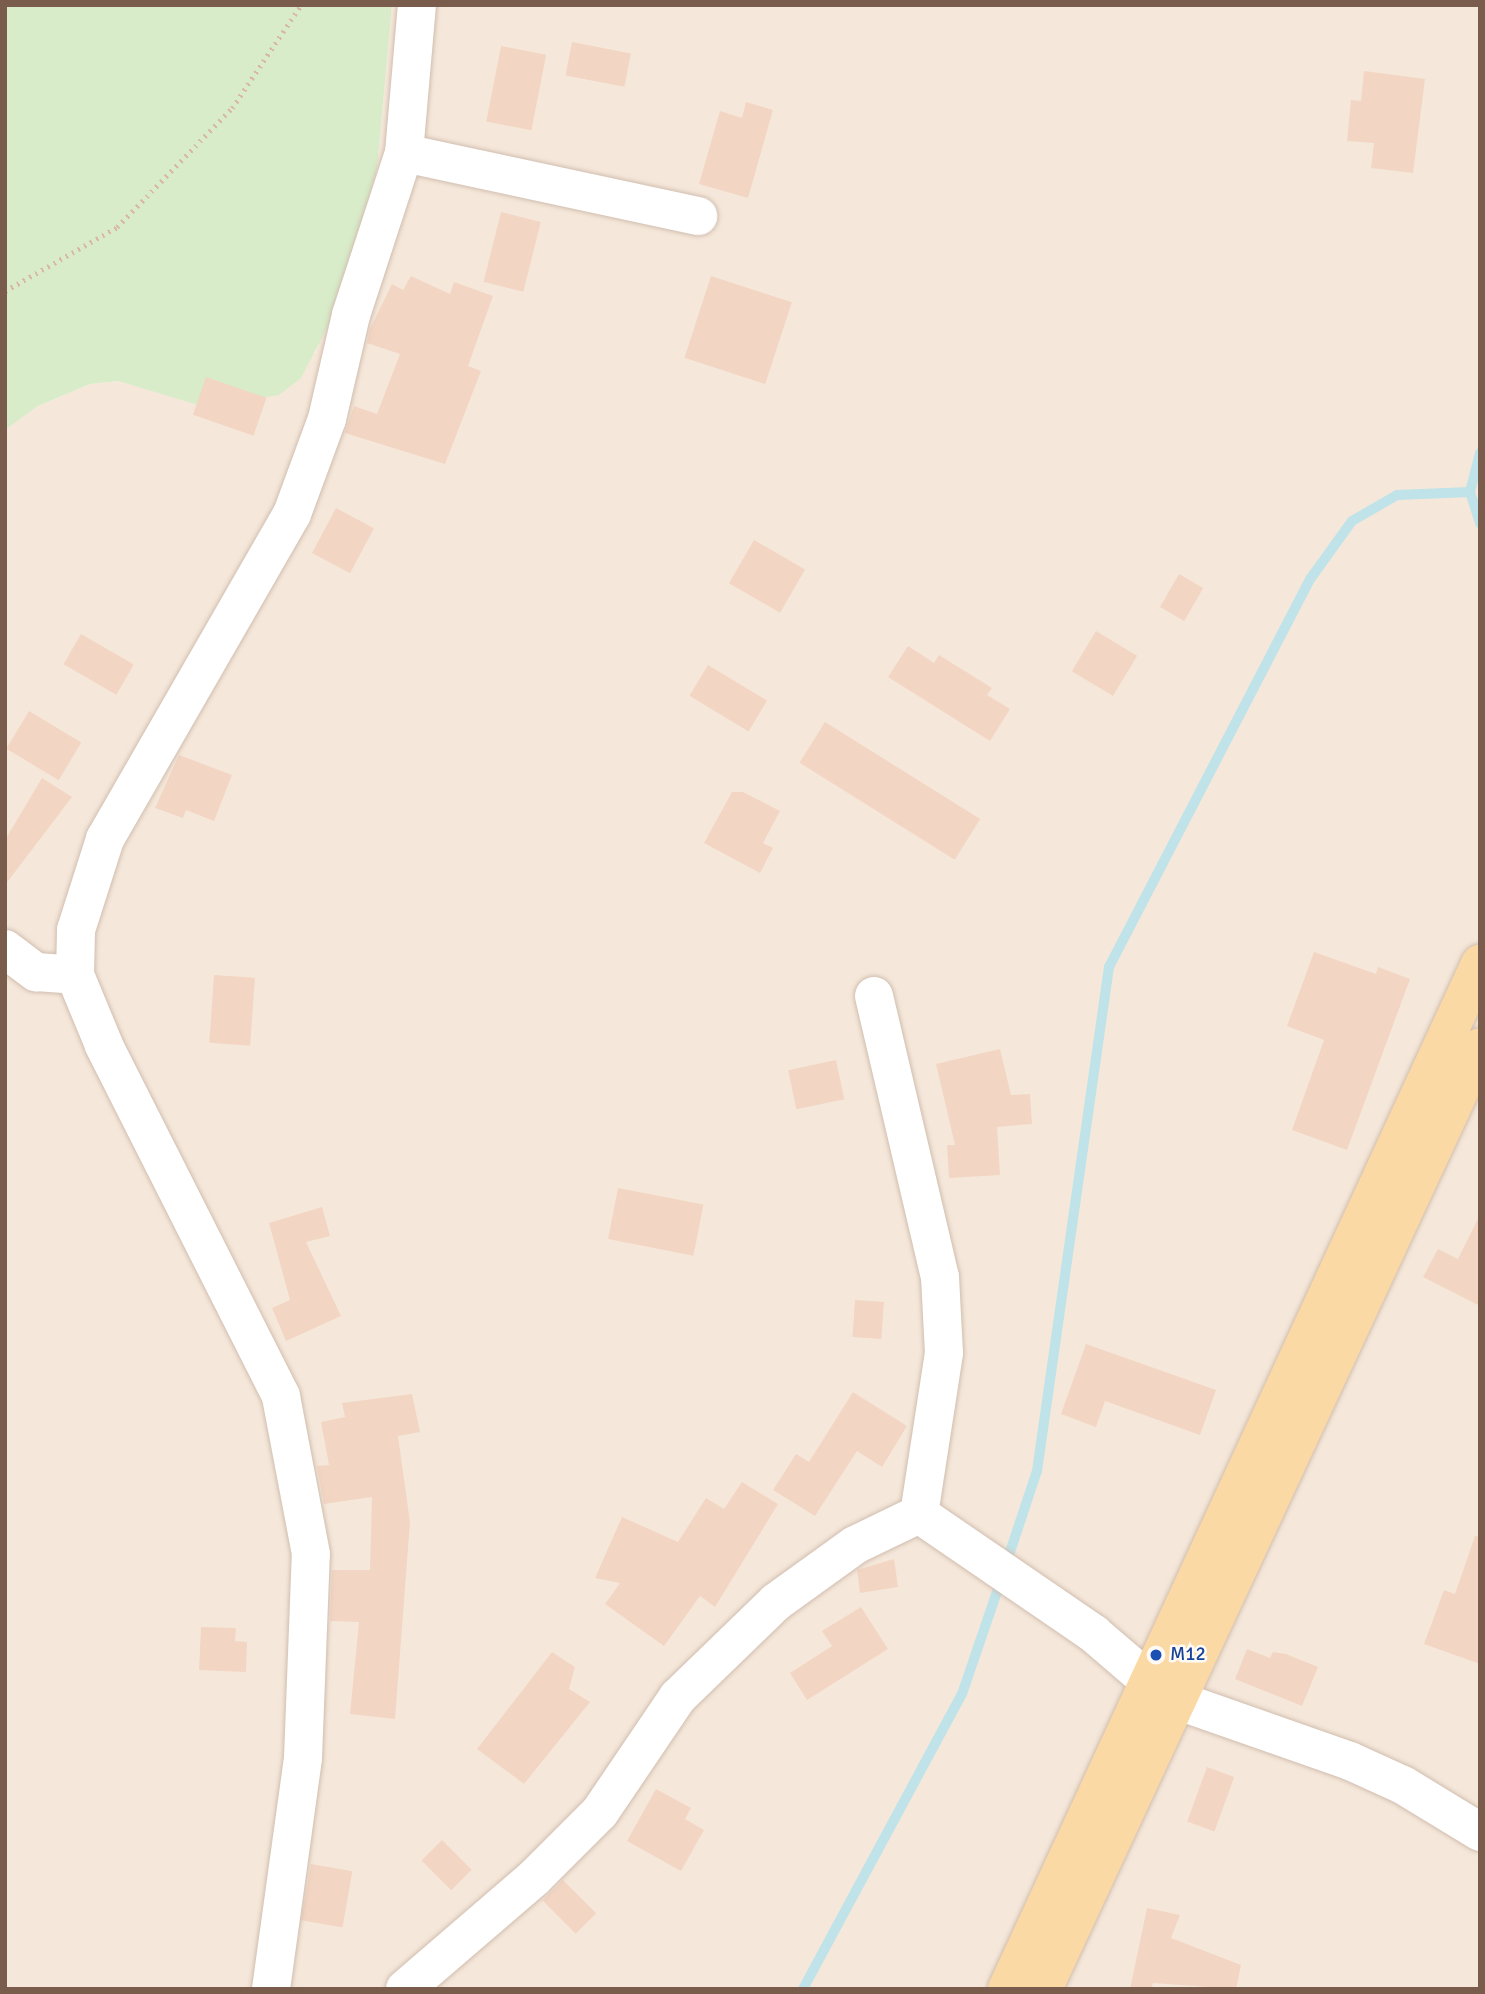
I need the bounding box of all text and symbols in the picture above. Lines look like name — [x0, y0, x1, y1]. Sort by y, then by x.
place label: M12 — [1170, 1644, 1206, 1666]
marker: M12 — [1148, 1647, 1164, 1663]

